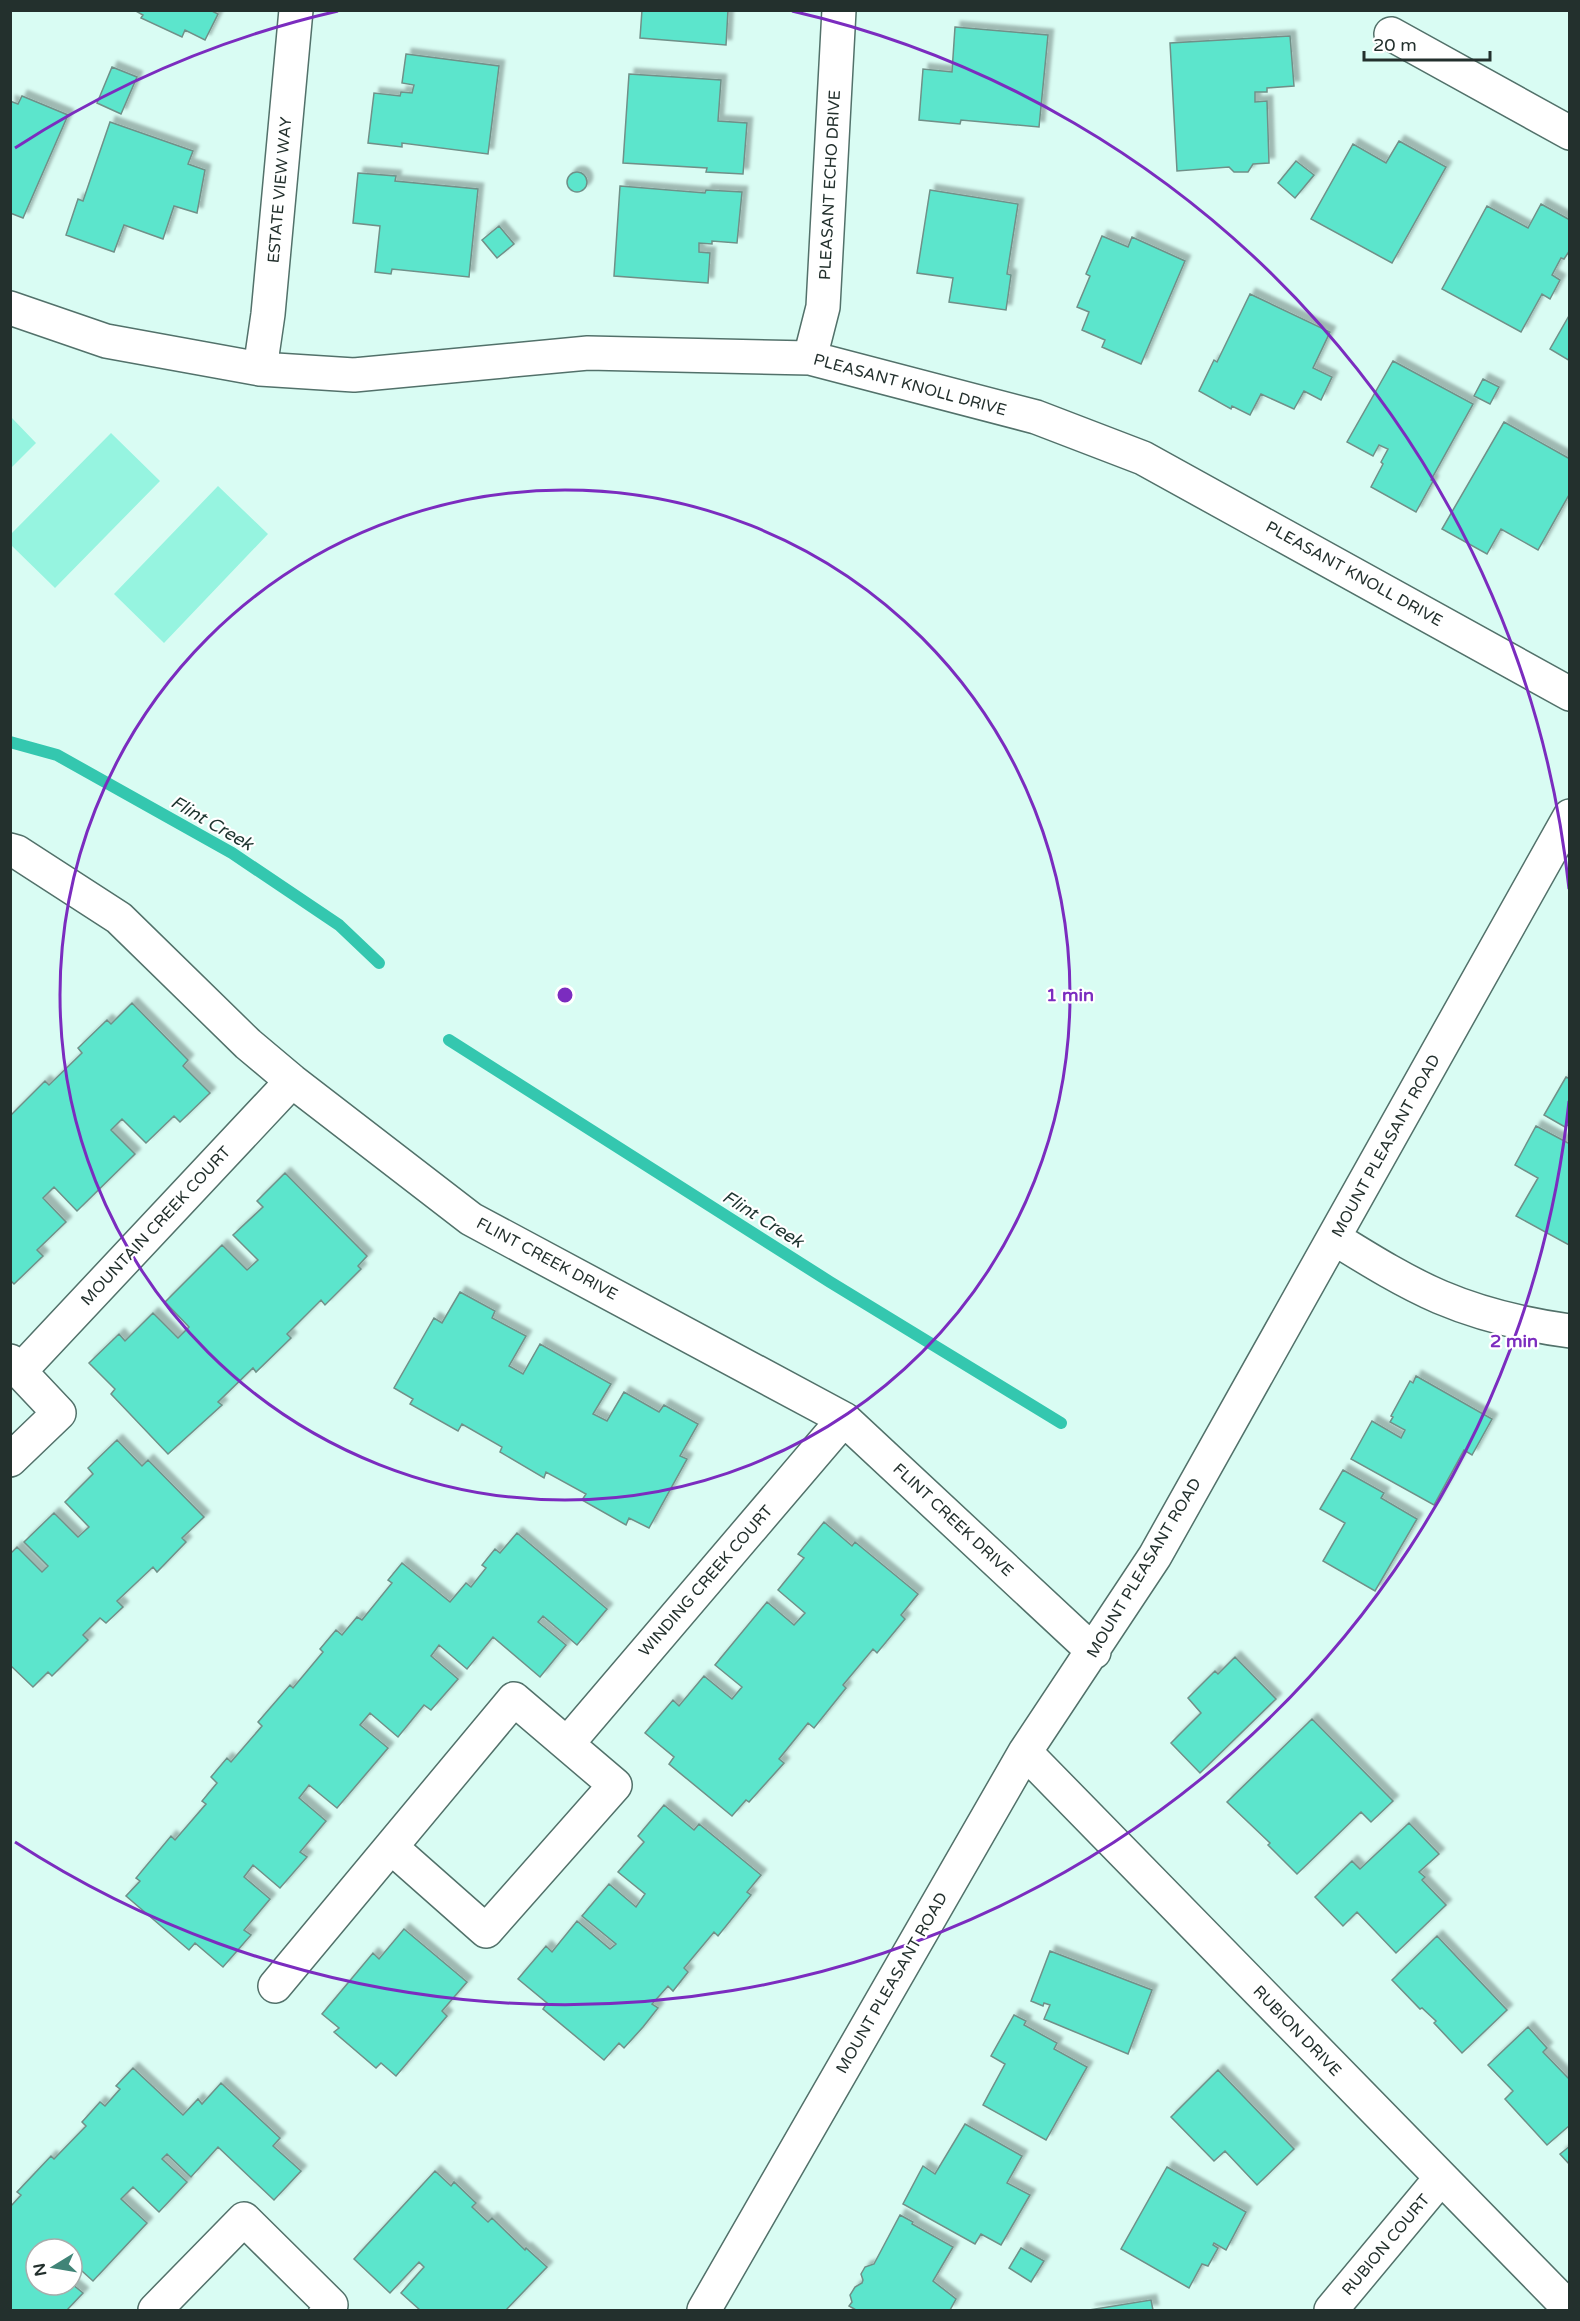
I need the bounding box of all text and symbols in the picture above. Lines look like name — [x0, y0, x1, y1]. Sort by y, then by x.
scale bar — [1364, 24, 1490, 62]
text: 20 m — [1373, 34, 1417, 56]
street label: PLEASANT ECHO DRIVE — [815, 89, 845, 281]
street label: ESTATE VIEW WAY — [264, 116, 296, 264]
street label: PLEASANT KNOLL DRIVE — [811, 350, 1009, 420]
street label: PLEASANT KNOLL DRIVE — [1262, 517, 1446, 631]
water label: Flint Creek — [167, 791, 258, 856]
text: 1 min — [1046, 984, 1094, 1006]
centre of rings — [555, 985, 575, 1005]
street label: MOUNT PLEASANT ROAD — [1327, 1051, 1445, 1241]
street label: MOUNTAIN CREEK COURT — [77, 1142, 235, 1310]
water label: Flint Creek — [718, 1185, 809, 1253]
street label: FLINT CREEK DRIVE — [473, 1213, 621, 1305]
text: 2 min — [1490, 1330, 1538, 1352]
street label: FLINT CREEK DRIVE — [889, 1459, 1017, 1581]
street label: MOUNT PLEASANT ROAD — [1082, 1475, 1206, 1661]
street label: WINDING CREEK COURT — [635, 1501, 777, 1661]
street label: MOUNT PLEASANT ROAD — [832, 1889, 952, 2077]
street label: RUBION DRIVE — [1249, 1981, 1345, 2081]
street label: RUBION COURT — [1338, 2190, 1434, 2300]
north arrow — [24, 2237, 84, 2297]
text: N — [29, 2261, 51, 2278]

